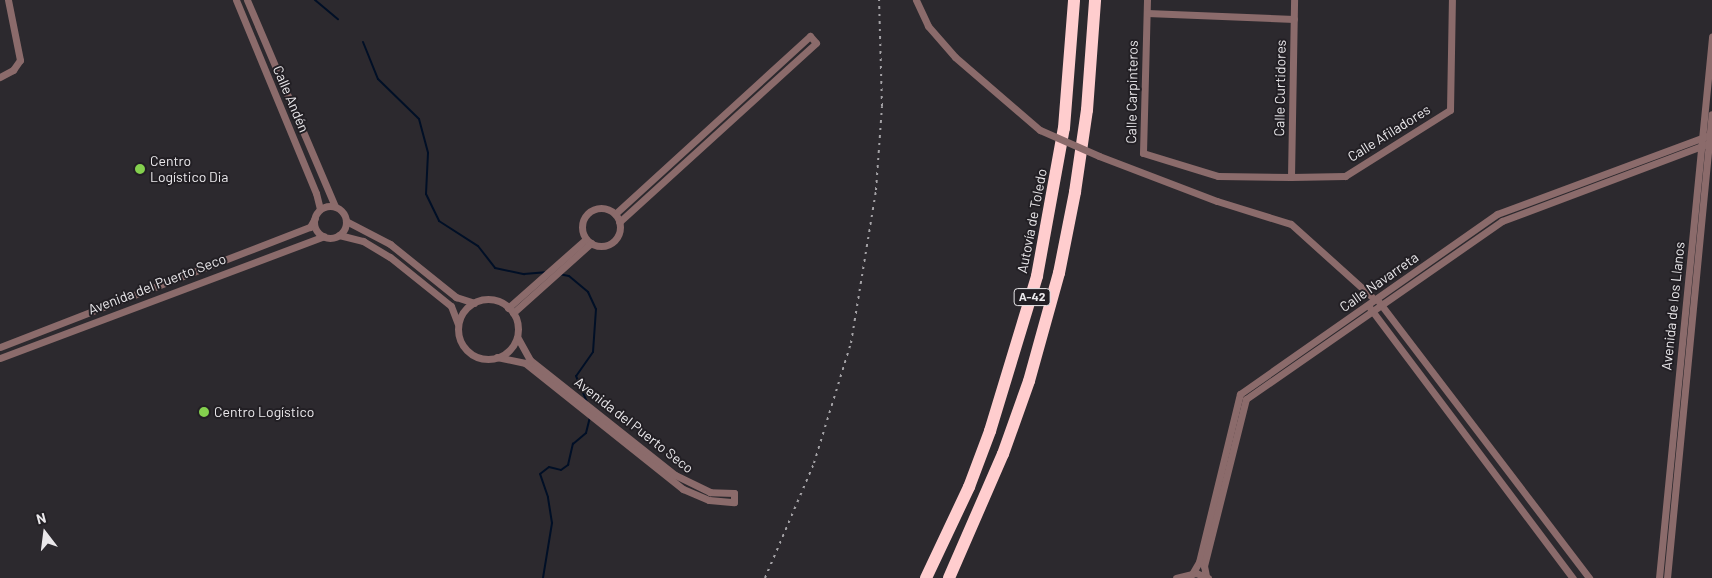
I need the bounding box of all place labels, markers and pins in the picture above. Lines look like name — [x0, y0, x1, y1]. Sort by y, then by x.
place label: Centro Logístico Dia — [150, 153, 228, 186]
marker: Centro Logístico Dia — [134, 163, 146, 175]
place label: Centro Logístico — [214, 404, 314, 420]
marker: Centro Logístico — [198, 406, 210, 418]

